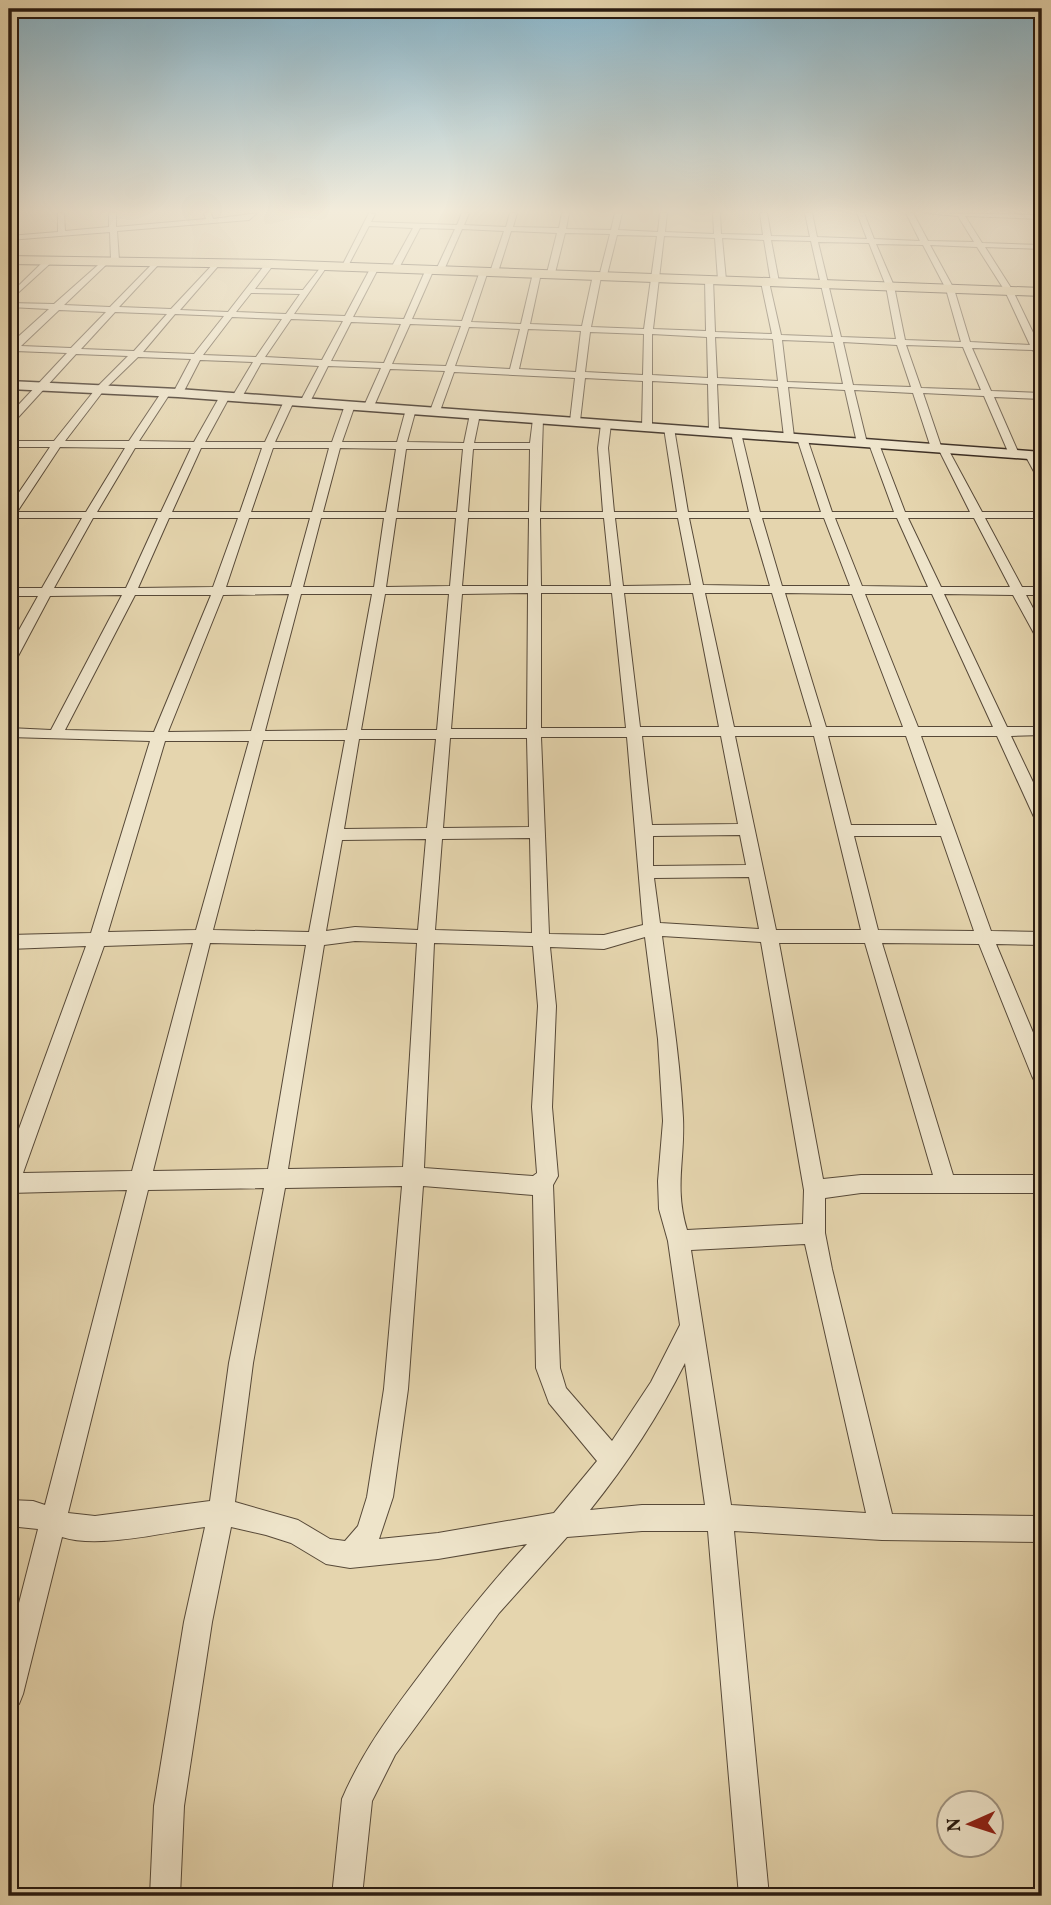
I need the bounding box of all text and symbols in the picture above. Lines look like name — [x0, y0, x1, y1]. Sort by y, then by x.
north arrow — [936, 1790, 1006, 1860]
text: N — [942, 1817, 968, 1832]

